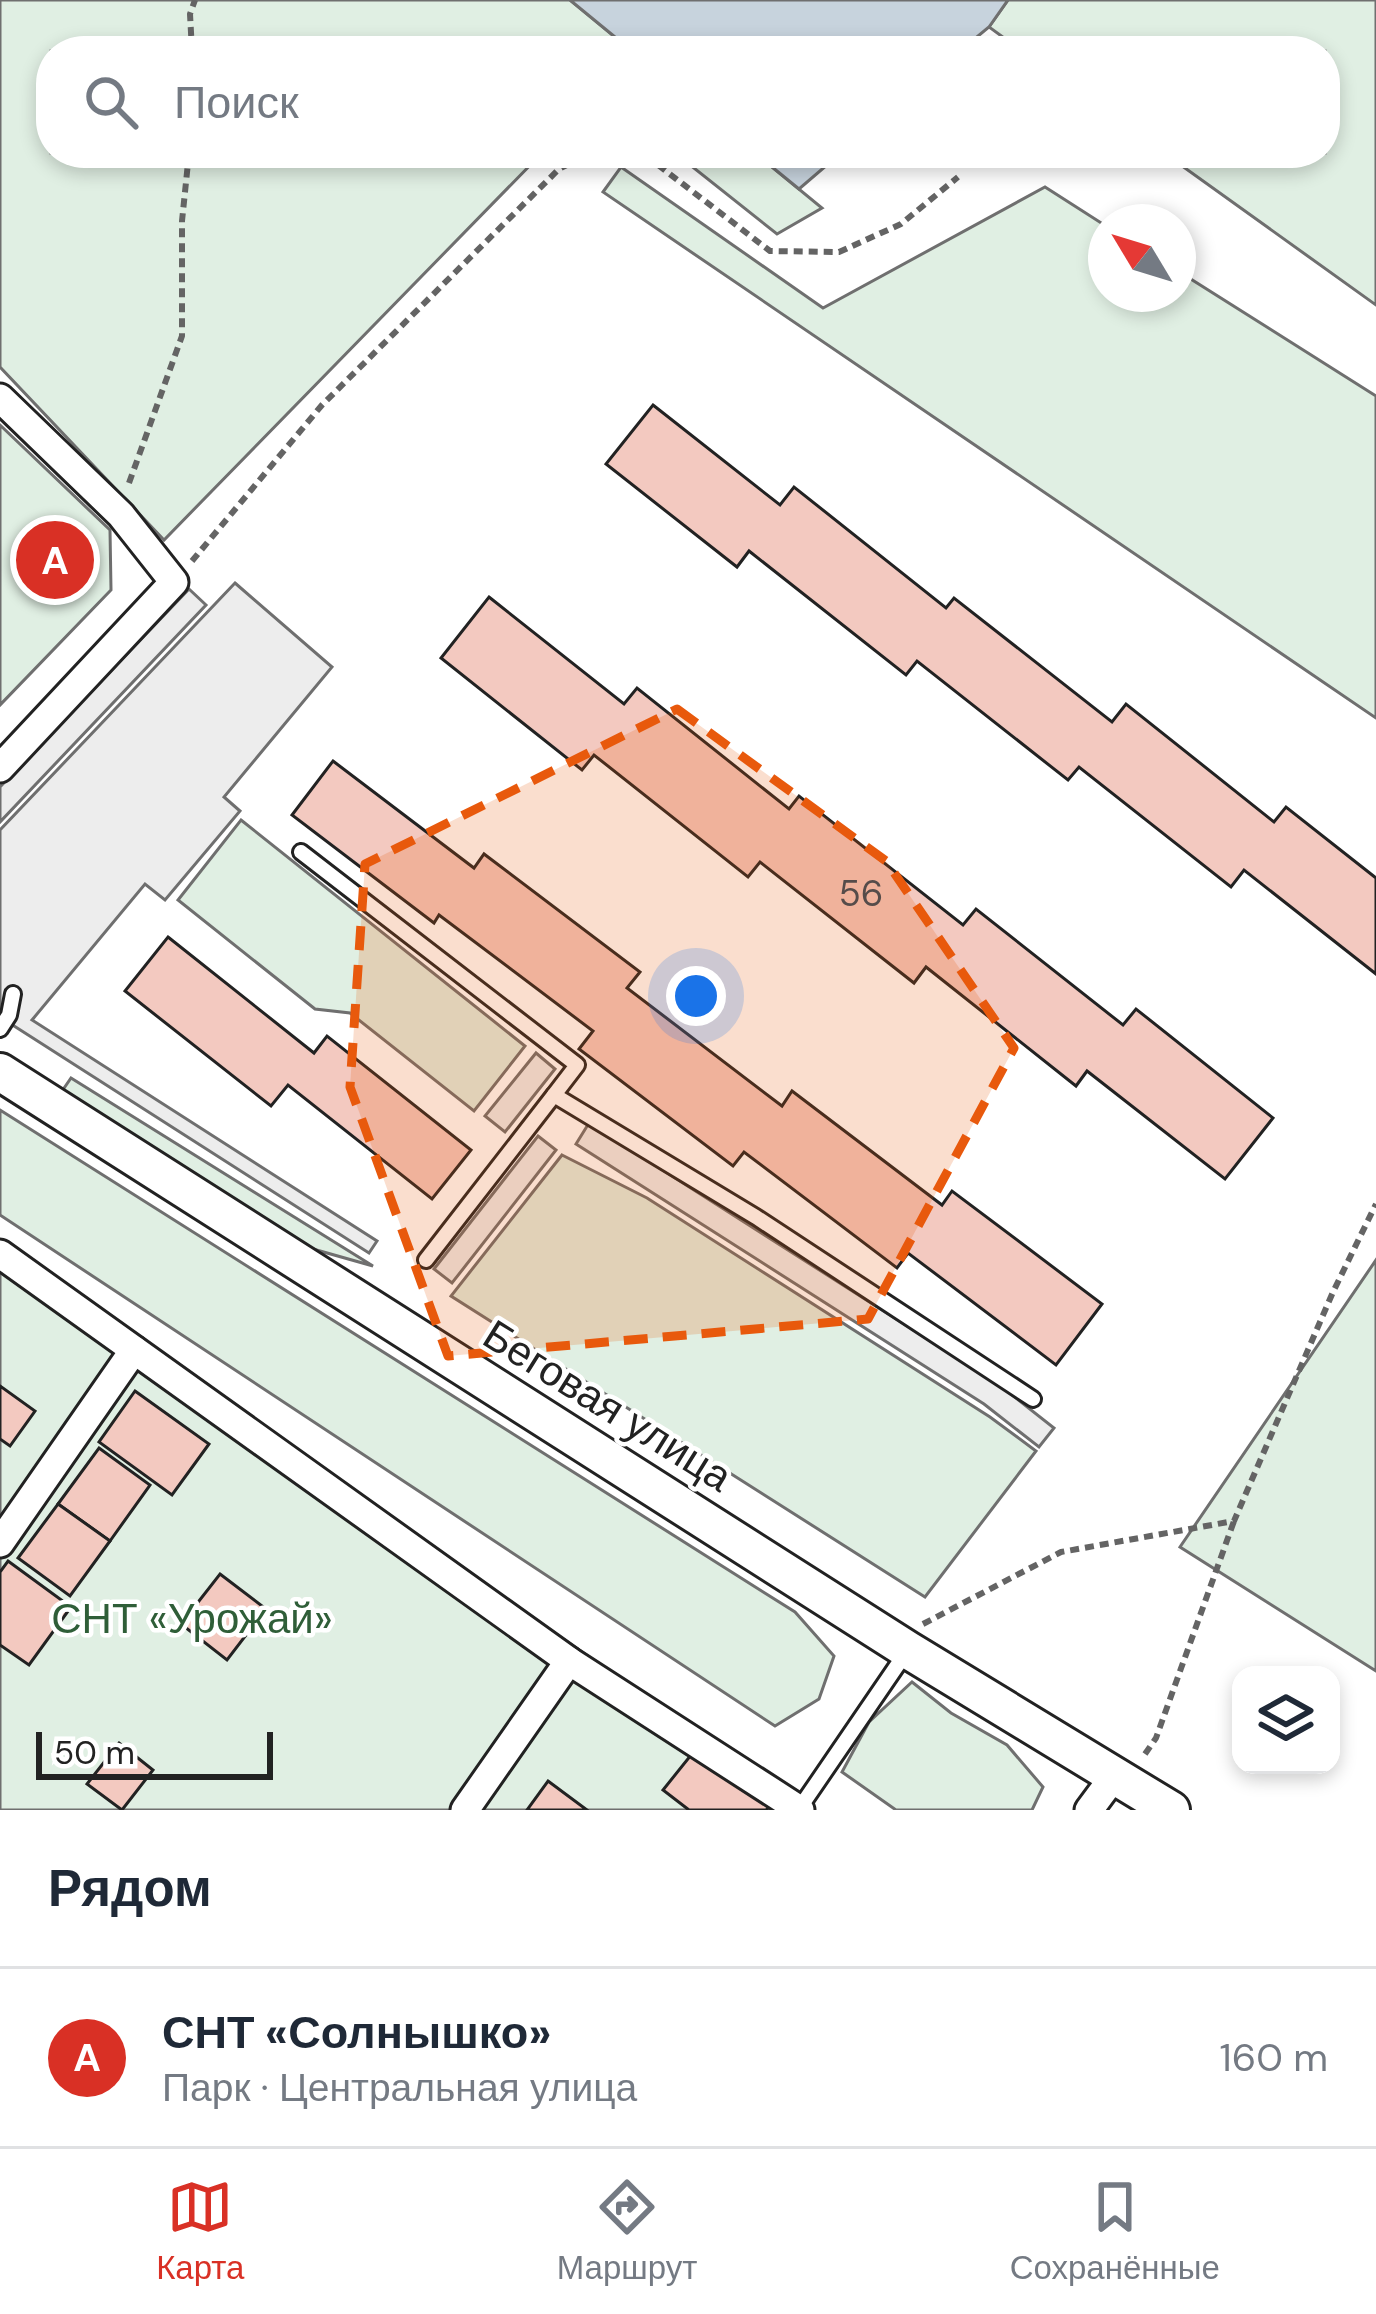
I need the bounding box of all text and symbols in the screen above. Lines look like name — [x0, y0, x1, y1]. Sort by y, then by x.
search box — [36, 36, 1340, 168]
icon: search — [78, 69, 144, 135]
text: Поиск — [174, 73, 299, 132]
north arrow — [1088, 204, 1196, 312]
pin: A — [16, 515, 94, 605]
house number: 56 — [839, 870, 883, 917]
your location — [666, 966, 726, 1026]
street label: Беговая улица — [473, 1307, 743, 1504]
park label: СНТ «Урожай» — [51, 1591, 333, 1646]
map controls — [1232, 1666, 1340, 1774]
button: layers — [1232, 1666, 1340, 1774]
scale bar — [36, 1726, 273, 1779]
text: 50 m — [54, 1731, 135, 1774]
text: Рядом — [48, 1855, 212, 1922]
text: СНТ «Солнышко» — [162, 2003, 551, 2062]
text: A — [73, 2032, 101, 2083]
text: 160 m — [1220, 2032, 1328, 2083]
text: Парк · Центральная улица — [162, 2062, 637, 2113]
tab: Карта — [156, 2174, 244, 2289]
tab: Маршрут — [557, 2174, 697, 2289]
tab: Сохранённые — [1010, 2174, 1220, 2289]

